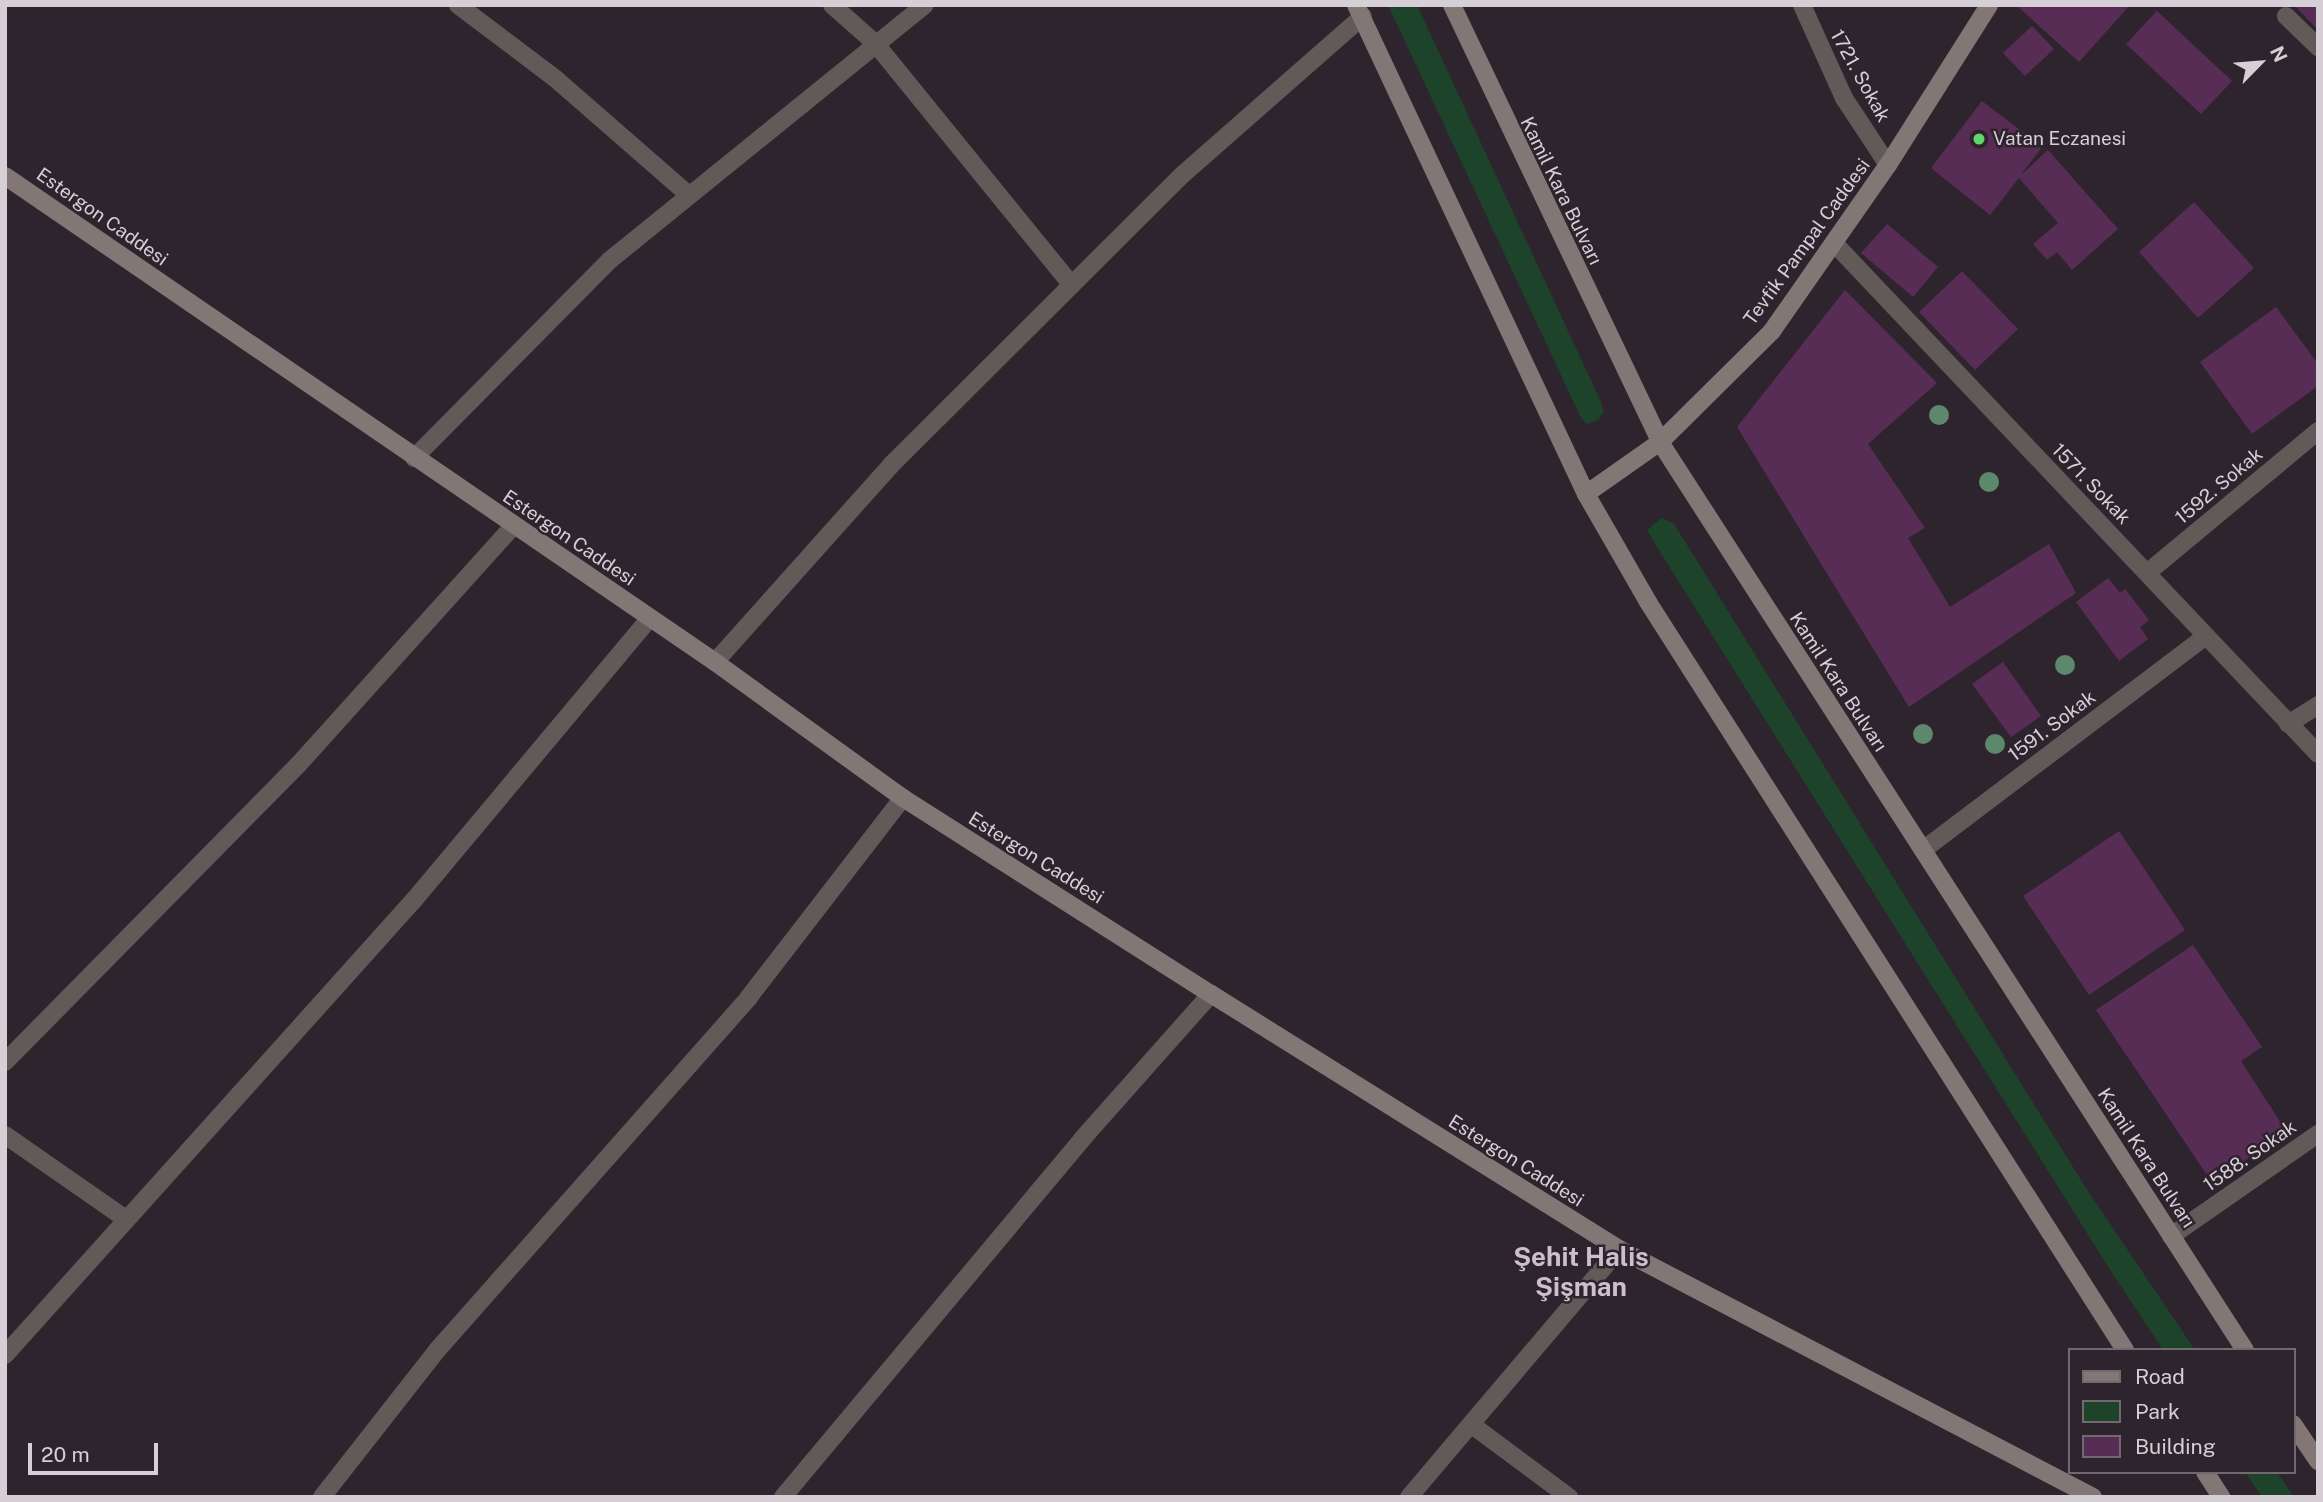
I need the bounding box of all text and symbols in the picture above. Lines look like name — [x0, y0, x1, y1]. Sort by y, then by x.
street label: 1721. Sokak — [1825, 26, 1895, 126]
north arrow — [2225, 28, 2295, 98]
text: N — [2266, 43, 2292, 66]
street label: Kamil Kara Bulvarı — [1515, 113, 1607, 269]
place label: Vatan Eczanesi — [1993, 128, 2126, 150]
marker: Vatan Eczanesi — [1971, 131, 1987, 147]
street label: Tevfik Pampal Caddesi — [1739, 154, 1875, 330]
street label: Estergon Caddesi — [32, 163, 172, 271]
street label: 1571. Sokak — [2047, 439, 2135, 529]
street label: 1592. Sokak — [2171, 443, 2267, 529]
street label: Estergon Caddesi — [498, 485, 640, 591]
street label: Kamil Kara Bulvarı — [1784, 608, 1892, 756]
street label: 1591. Sokak — [2004, 686, 2100, 766]
street label: Estergon Caddesi — [964, 807, 1108, 909]
street label: Kamil Kara Bulvarı — [2092, 1084, 2200, 1232]
street label: Estergon Caddesi — [1444, 1110, 1588, 1212]
street label: 1588. Sokak — [2199, 1116, 2301, 1196]
district label: Şehit Halis Şişman — [1513, 1241, 1649, 1302]
legend — [2068, 1348, 2295, 1474]
text: Road — [2135, 1364, 2185, 1389]
text: Park — [2135, 1399, 2180, 1424]
scale bar — [32, 1428, 161, 1472]
text: Building — [2135, 1434, 2216, 1459]
text: 20 m — [41, 1442, 90, 1467]

